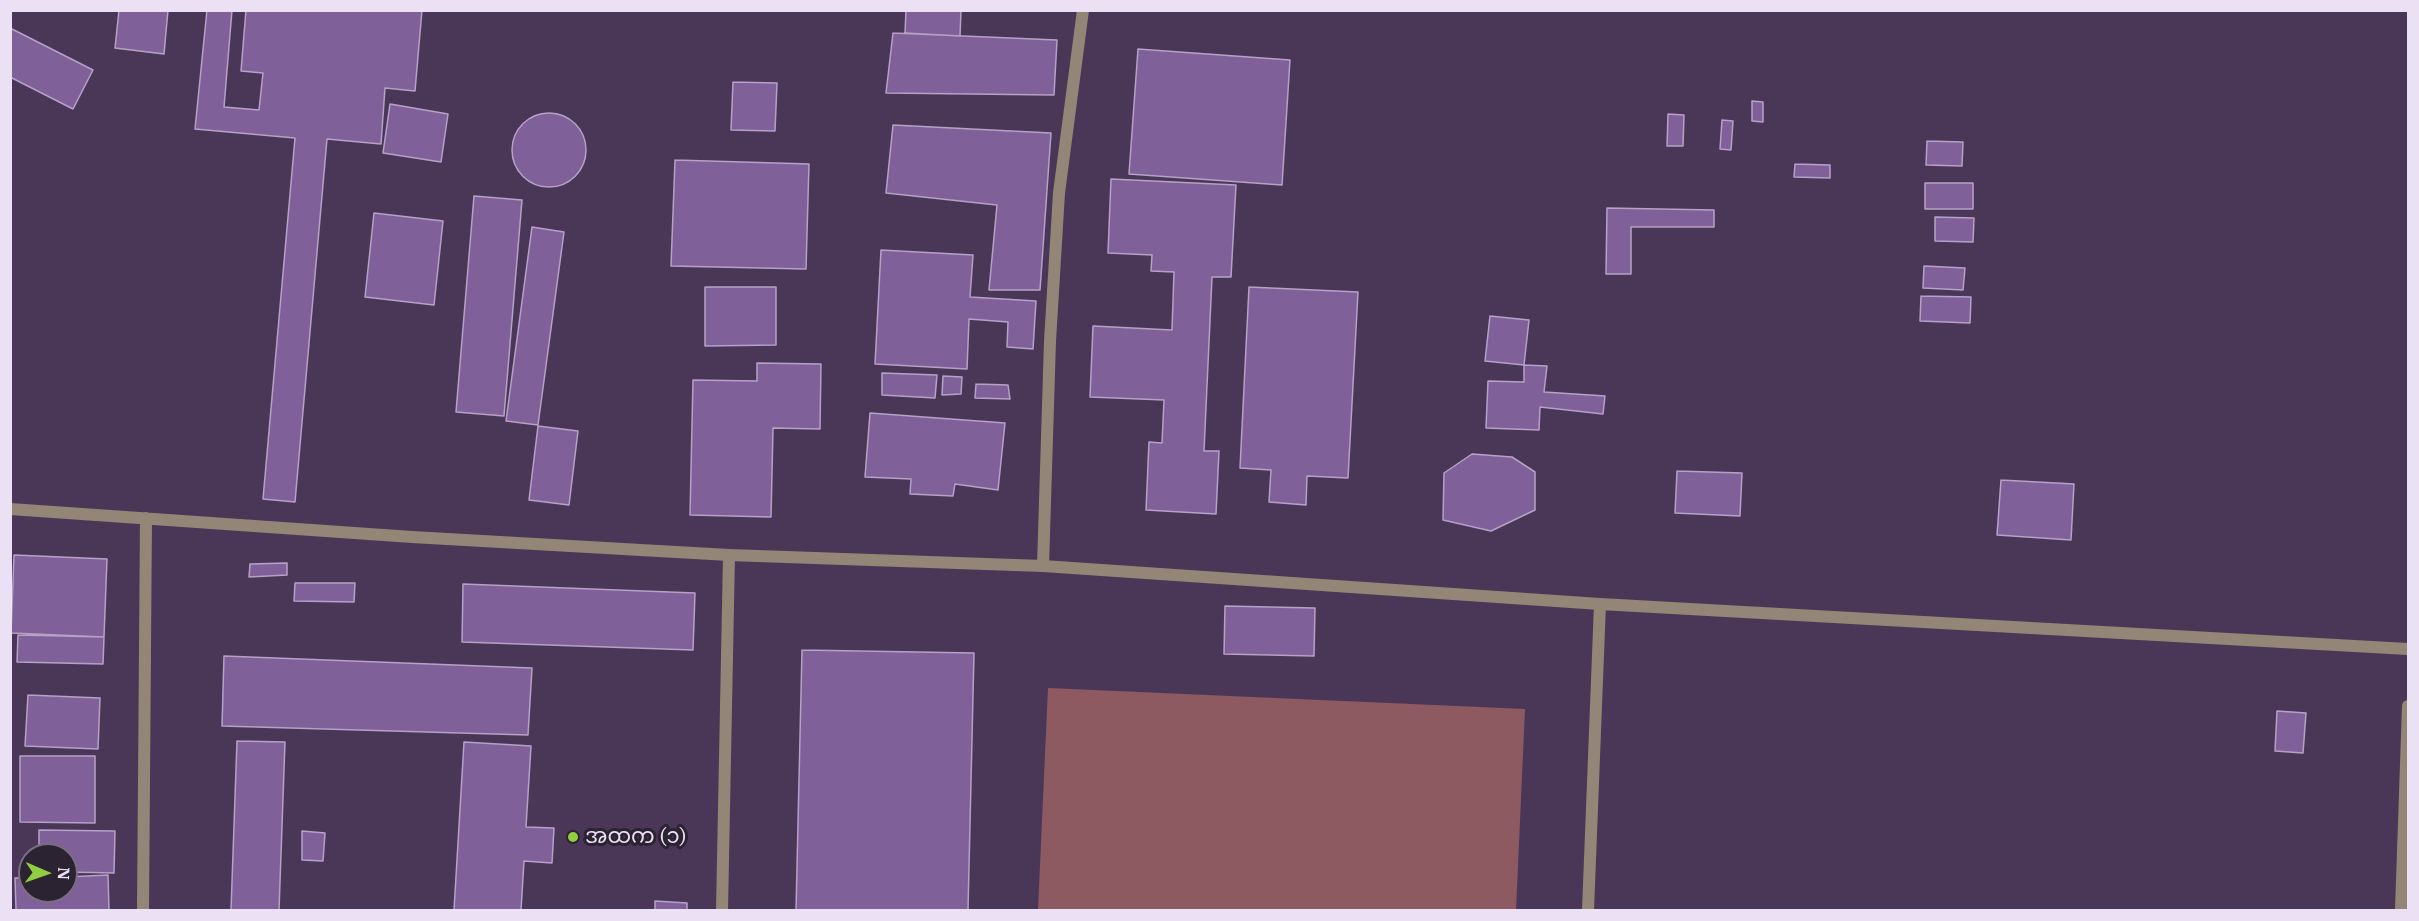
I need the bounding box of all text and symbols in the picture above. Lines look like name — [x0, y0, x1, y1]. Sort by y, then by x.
place label: အထက (၁) — [585, 824, 686, 850]
marker: အထက (၁) — [566, 830, 580, 844]
north arrow — [18, 843, 78, 903]
text: N — [54, 867, 74, 880]

